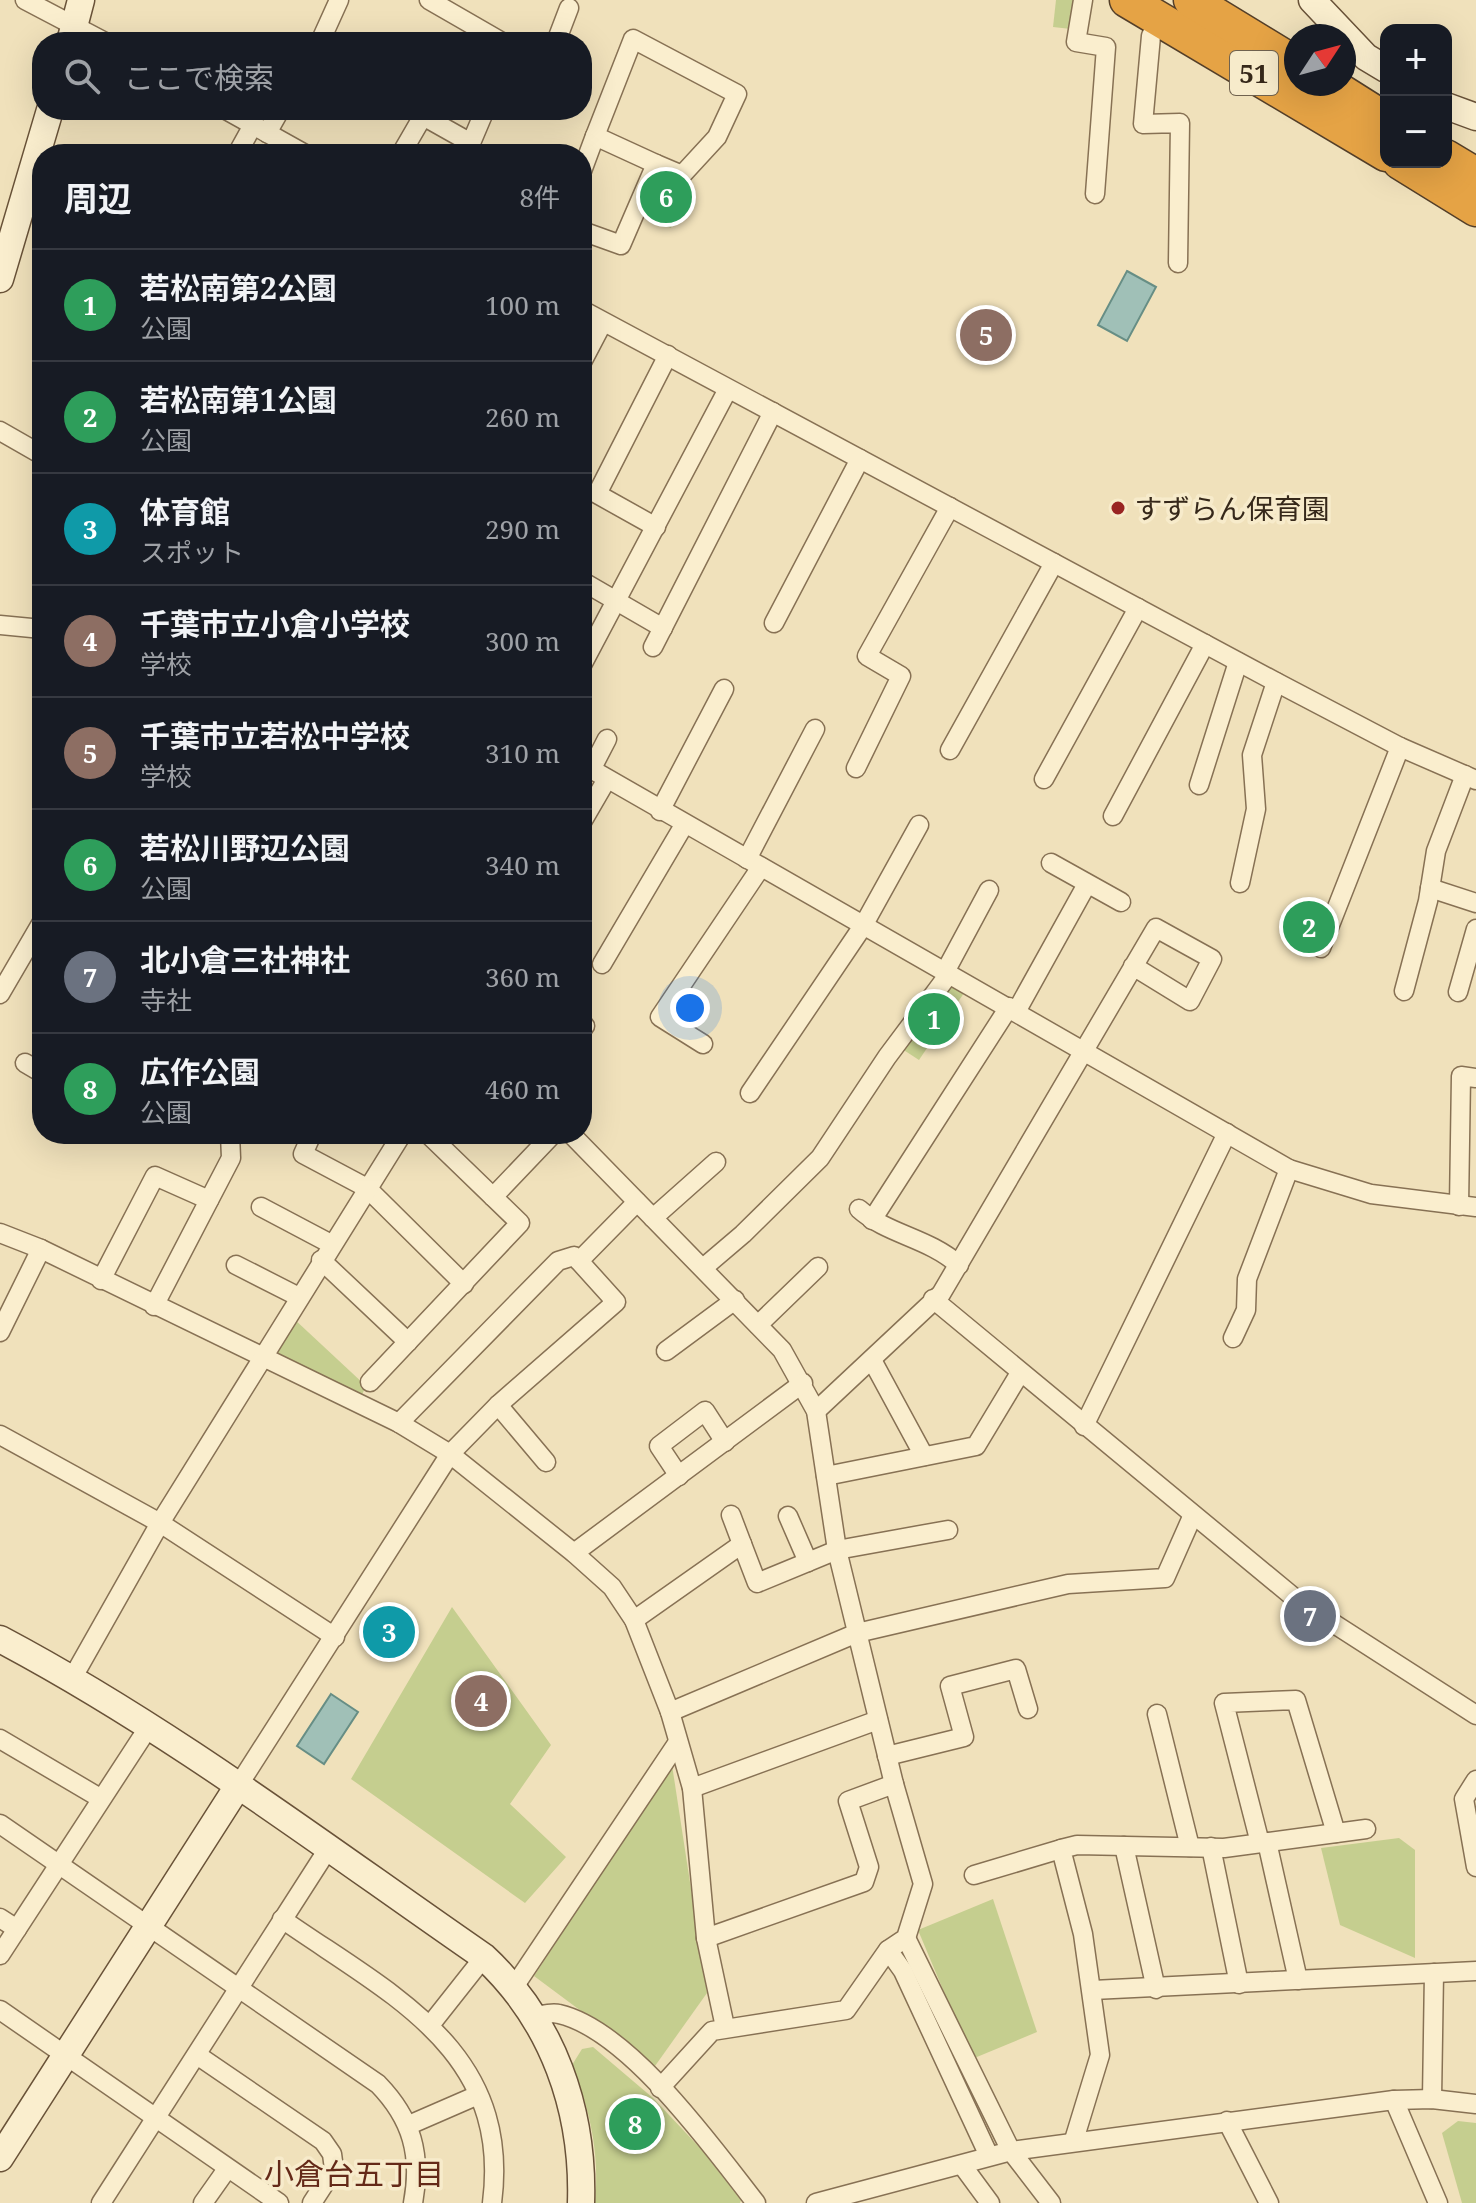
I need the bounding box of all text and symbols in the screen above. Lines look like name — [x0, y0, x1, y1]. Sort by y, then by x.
north arrow — [1284, 24, 1356, 96]
map controls — [1380, 24, 1452, 168]
button: + — [1380, 24, 1452, 96]
search box — [32, 32, 592, 120]
road number: 51 — [1230, 51, 1278, 95]
icon: search — [60, 54, 104, 98]
text: ここで検索 — [124, 57, 274, 98]
button: − — [1380, 96, 1452, 168]
pin: 6 — [640, 167, 692, 227]
text: 周辺 — [64, 175, 132, 221]
text: 8件 — [519, 179, 560, 215]
text: 若松南第2公園 — [140, 267, 337, 308]
text: 1 — [83, 287, 97, 323]
text: 100 m — [485, 287, 560, 323]
pin: 5 — [960, 305, 1012, 365]
text: 公園 — [140, 310, 192, 346]
text: 若松南第1公園 — [140, 379, 337, 420]
text: 2 — [83, 399, 97, 435]
text: 260 m — [485, 399, 560, 435]
text: 公園 — [140, 422, 192, 458]
place label: すずらん保育園 — [1134, 489, 1330, 527]
text: 体育館 — [140, 491, 230, 532]
marker: すずらん保育園 — [1109, 499, 1127, 517]
text: 3 — [83, 511, 97, 547]
text: 290 m — [485, 511, 560, 547]
text: スポット — [140, 534, 244, 570]
text: 千葉市立小倉小学校 — [140, 603, 410, 644]
text: 4 — [83, 623, 97, 659]
text: 300 m — [485, 623, 560, 659]
text: 学校 — [140, 646, 192, 682]
text: 千葉市立若松中学校 — [140, 715, 410, 756]
text: 5 — [83, 735, 97, 771]
text: 310 m — [485, 735, 560, 771]
text: 学校 — [140, 758, 192, 794]
text: 若松川野辺公園 — [140, 827, 350, 868]
text: 6 — [83, 847, 97, 883]
text: 340 m — [485, 847, 560, 883]
text: 公園 — [140, 870, 192, 906]
pin: 2 — [1283, 897, 1335, 957]
text: 北小倉三社神社 — [140, 939, 350, 980]
text: 7 — [83, 959, 97, 995]
text: 360 m — [485, 959, 560, 995]
text: 寺社 — [140, 982, 192, 1018]
your location — [670, 988, 710, 1028]
pin: 1 — [908, 989, 960, 1049]
text: 広作公園 — [140, 1051, 260, 1092]
text: 8 — [83, 1071, 97, 1107]
text: 460 m — [485, 1071, 560, 1107]
text: 公園 — [140, 1094, 192, 1130]
pin: 7 — [1284, 1586, 1336, 1646]
pin: 3 — [363, 1602, 415, 1662]
pin: 4 — [455, 1671, 507, 1731]
pin: 8 — [609, 2094, 661, 2154]
district label: 小倉台五丁目 — [264, 2153, 444, 2194]

